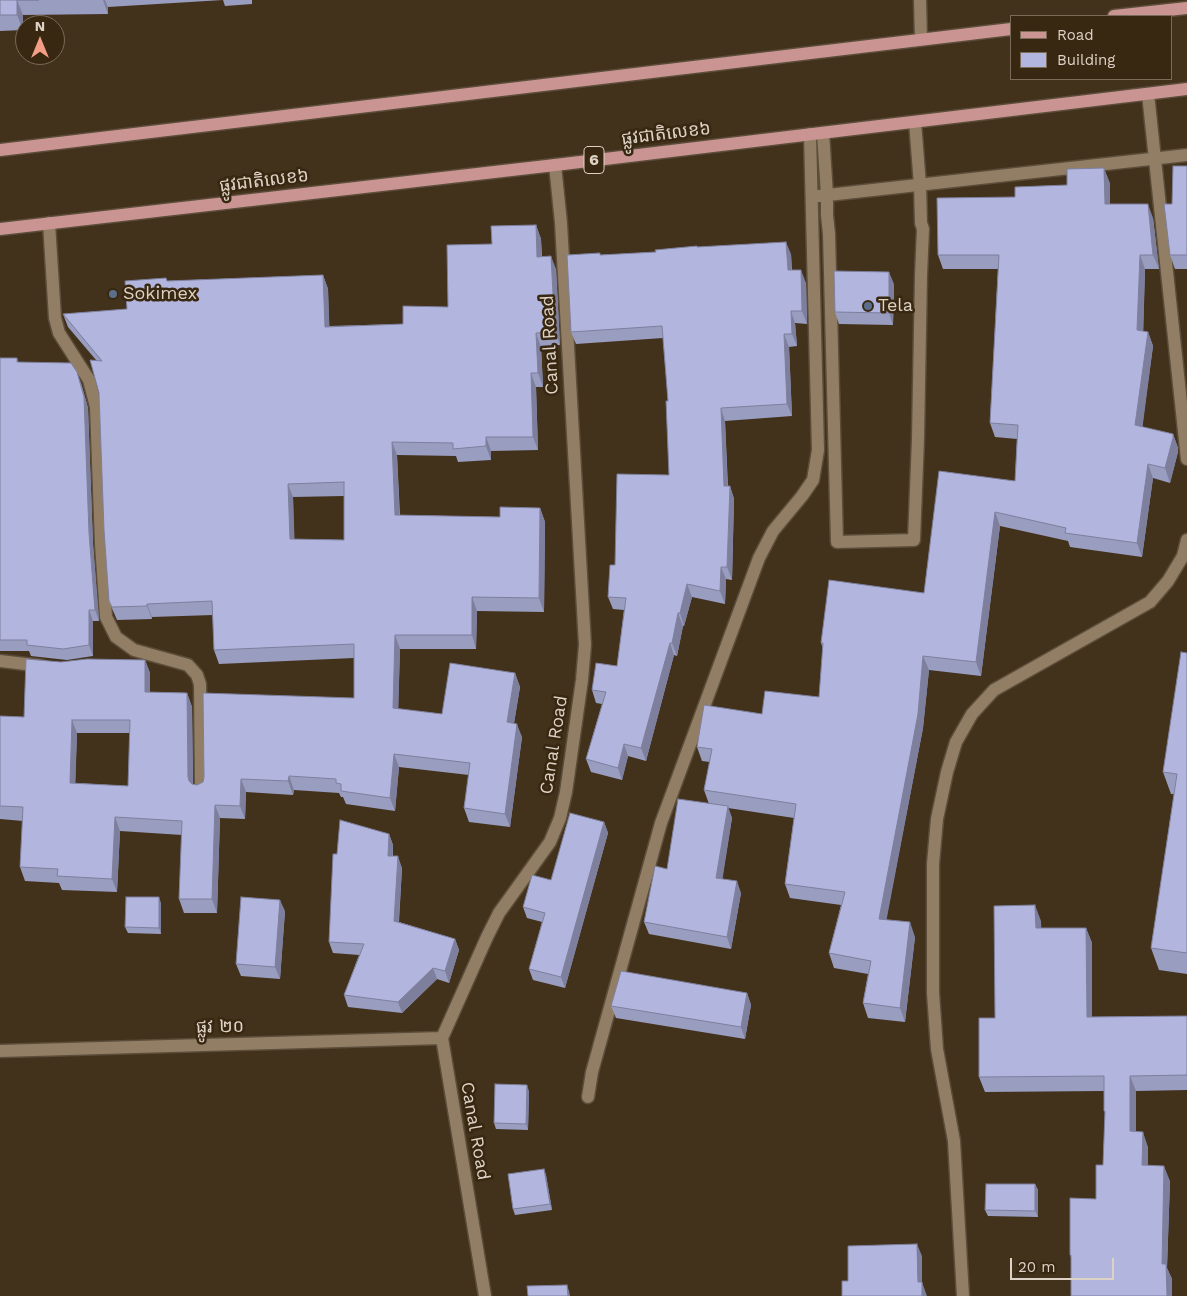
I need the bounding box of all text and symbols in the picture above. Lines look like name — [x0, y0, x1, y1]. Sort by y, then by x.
north arrow — [15, 15, 65, 65]
legend — [1010, 15, 1172, 80]
text: N — [35, 18, 45, 34]
text: Road — [1057, 26, 1094, 44]
text: Building — [1057, 51, 1115, 69]
street label: ផ្លូវជាតិលេខ៦ — [620, 118, 712, 150]
road number: 6 — [584, 146, 604, 174]
street label: ផ្លូវជាតិលេខ៦ — [218, 165, 310, 197]
place label: Sokimex — [123, 283, 197, 305]
marker: Sokimex — [107, 288, 119, 300]
street label: Canal Road — [537, 295, 563, 395]
place label: Tela — [878, 295, 913, 317]
marker: Tela — [862, 300, 874, 312]
street label: Canal Road — [536, 694, 572, 796]
street label: ផ្លូវ ២០ — [196, 1016, 244, 1038]
street label: Canal Road — [456, 1080, 494, 1182]
scale bar — [1012, 1248, 1116, 1280]
text: 20 m — [1018, 1258, 1056, 1276]

